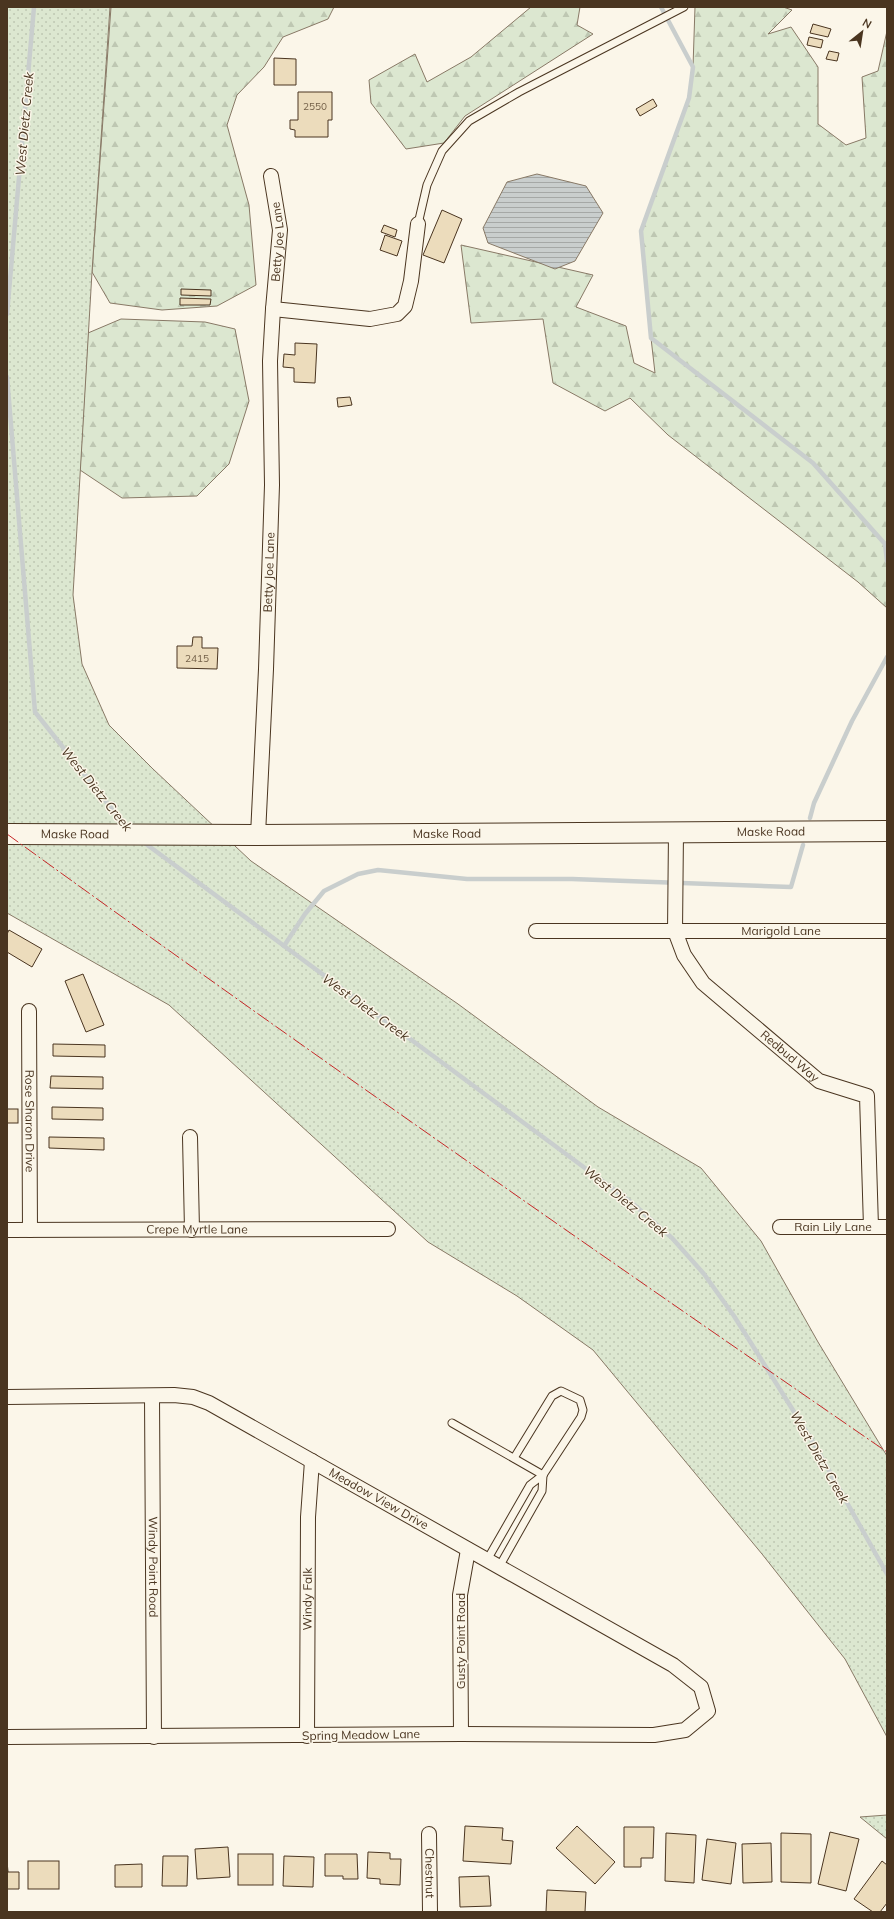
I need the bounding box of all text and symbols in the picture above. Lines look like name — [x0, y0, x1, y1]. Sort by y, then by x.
north arrow — [842, 12, 882, 52]
text: N — [860, 15, 874, 31]
water label: West Dietz Creek — [11, 71, 37, 177]
house number: 2550 — [303, 100, 327, 113]
street label: Betty Joe Lane — [267, 201, 287, 282]
street label: Betty Joe Lane — [260, 532, 277, 613]
house number: 2415 — [185, 652, 209, 665]
water label: West Dietz Creek — [58, 744, 136, 835]
street label: Maske Road — [737, 824, 805, 839]
street label: Maske Road — [41, 826, 109, 841]
street label: Maske Road — [413, 826, 481, 841]
street label: Marigold Lane — [741, 923, 821, 938]
water label: West Dietz Creek — [319, 970, 413, 1044]
street label: Redbud Way — [757, 1027, 823, 1085]
street label: Rose Sharon Drive — [22, 1070, 38, 1172]
water label: West Dietz Creek — [581, 1162, 672, 1240]
street label: Rain Lily Lane — [794, 1219, 872, 1234]
street label: Crepe Myrtle Lane — [146, 1221, 248, 1237]
water label: West Dietz Creek — [787, 1408, 853, 1506]
street label: Meadow View Drive — [326, 1464, 431, 1532]
street label: Windy Point Road — [146, 1516, 161, 1618]
street label: Windy Falk — [299, 1567, 315, 1630]
street label: Gusty Point Road — [453, 1593, 468, 1689]
street label: Spring Meadow Lane — [302, 1726, 420, 1743]
street label: Chestnut — [422, 1848, 438, 1898]

